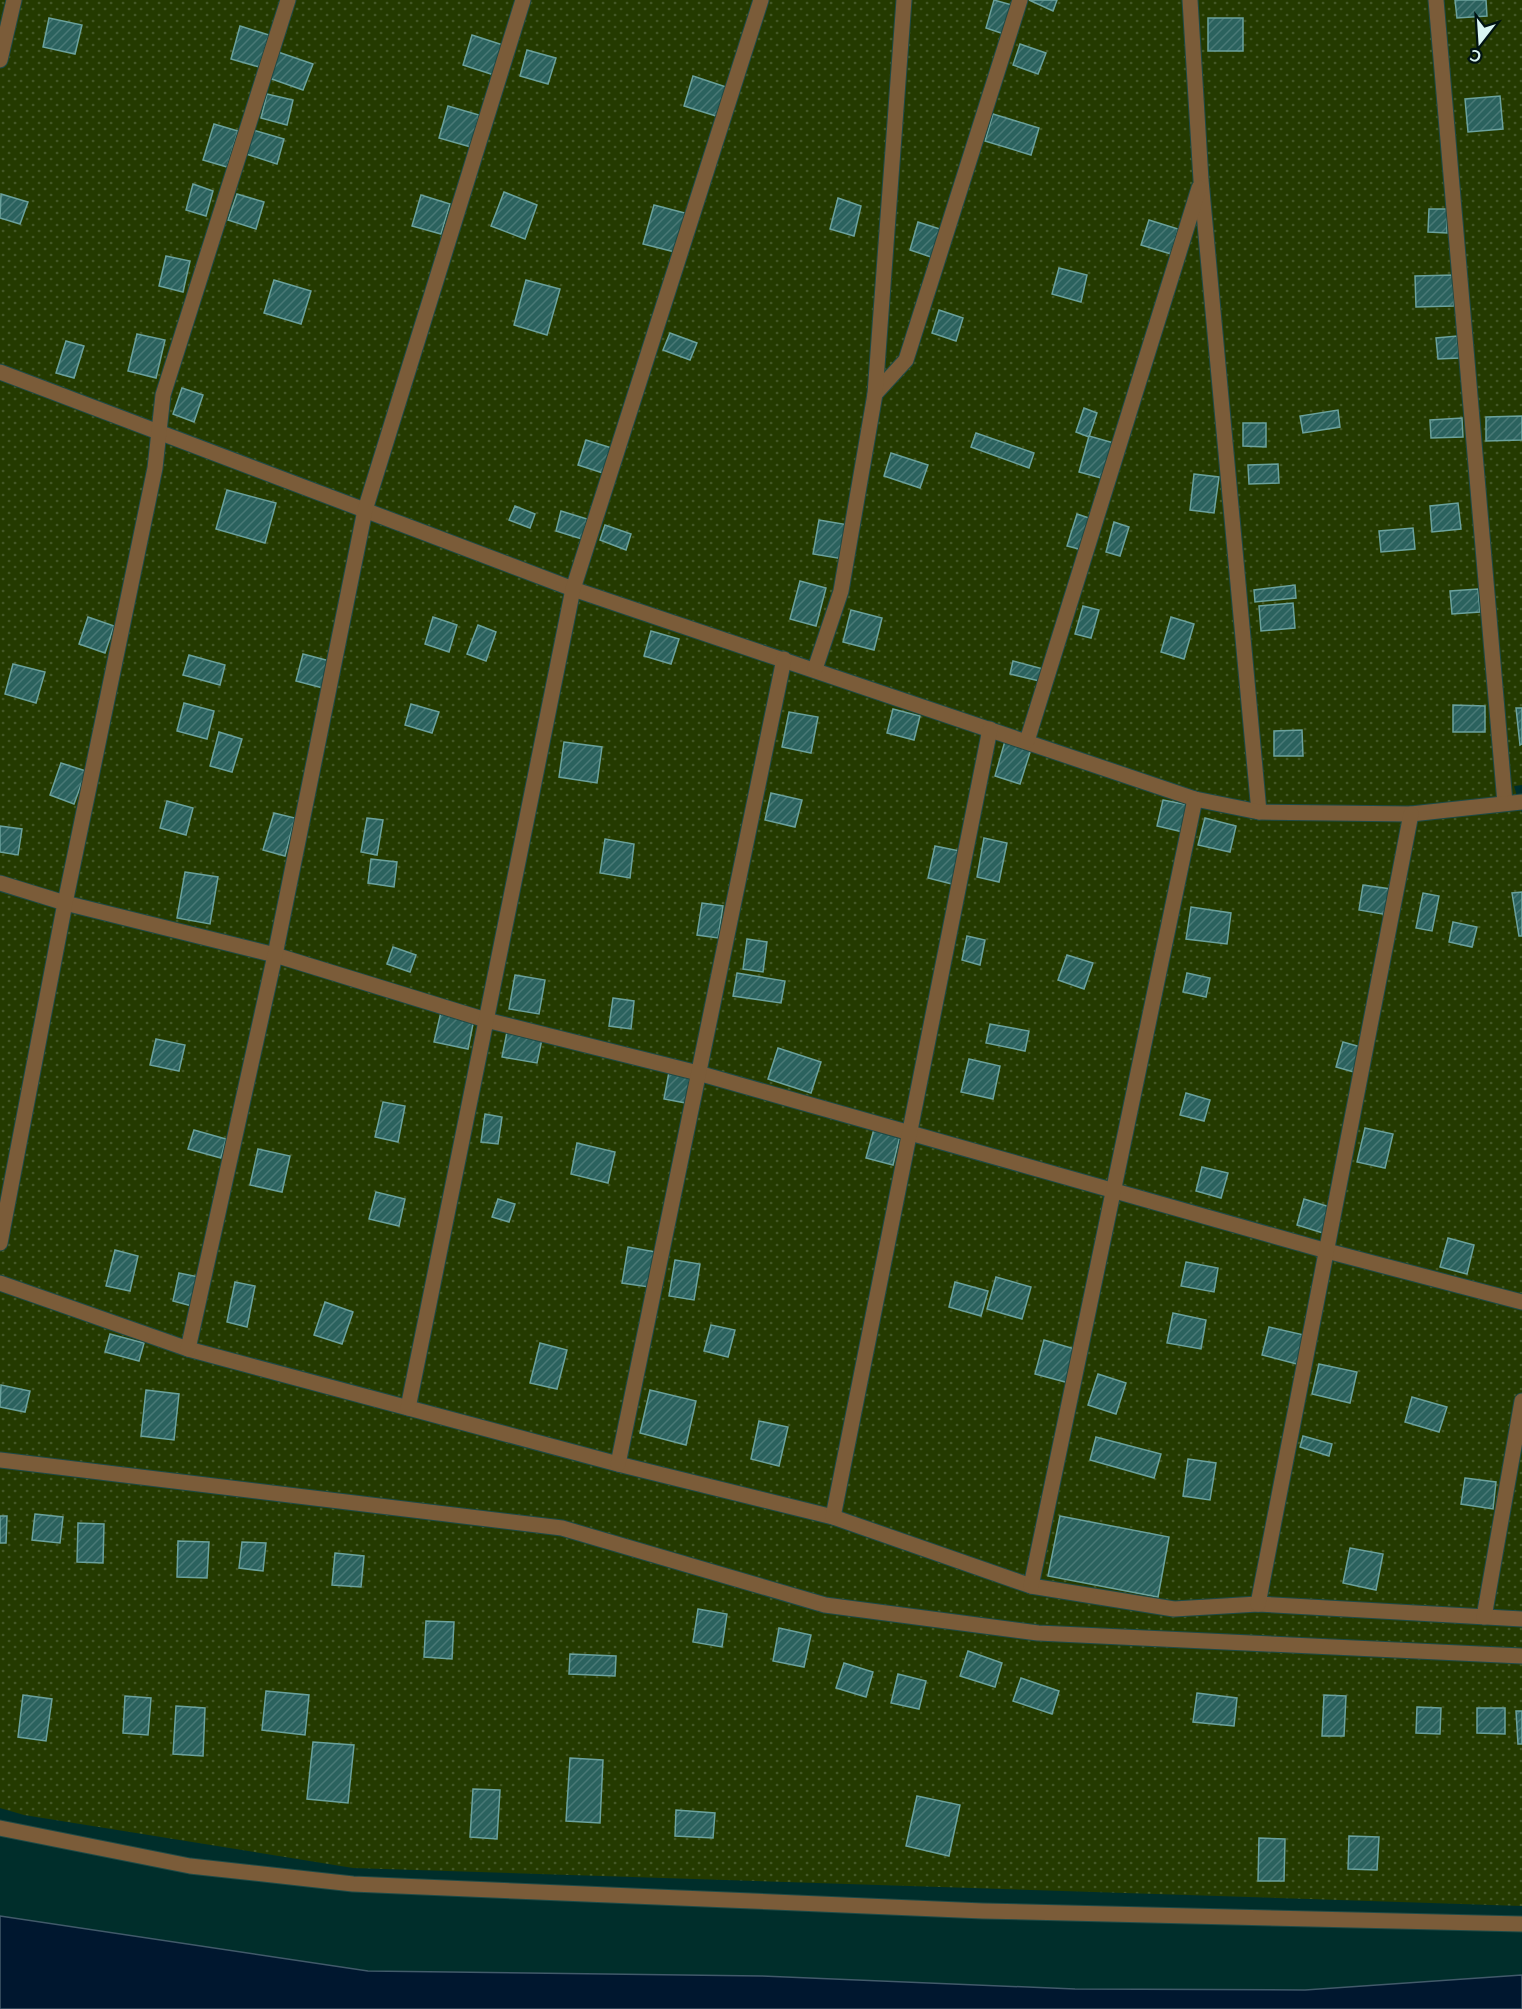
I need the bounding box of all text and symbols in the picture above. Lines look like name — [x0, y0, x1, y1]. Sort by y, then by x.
north arrow — [1450, 12, 1510, 72]
text: С — [1467, 45, 1484, 68]

